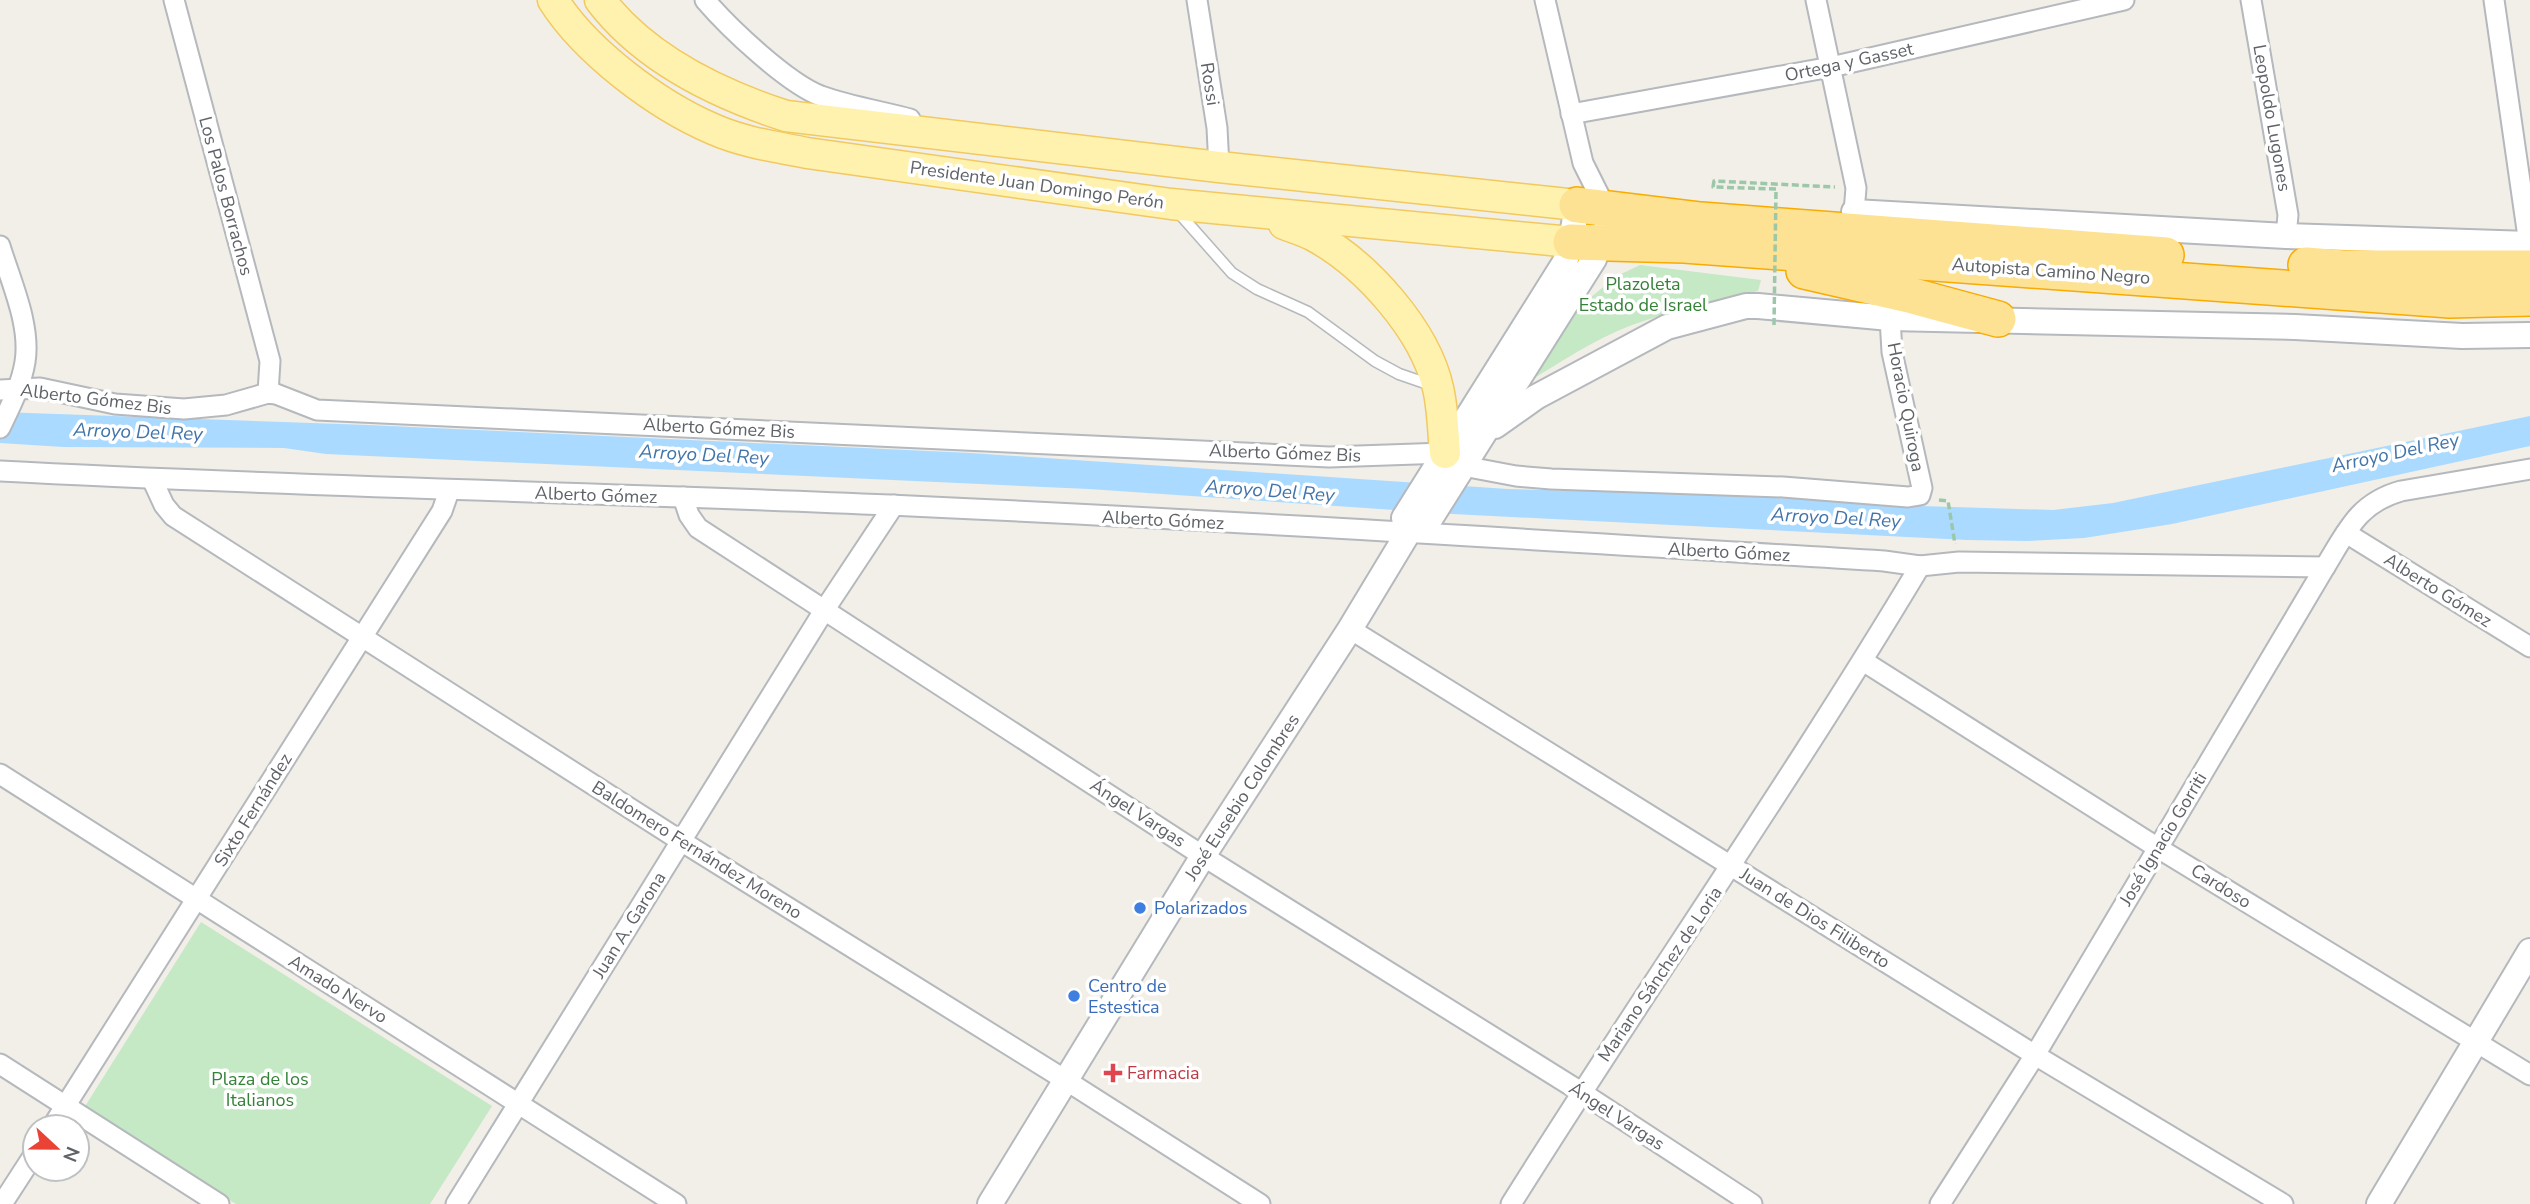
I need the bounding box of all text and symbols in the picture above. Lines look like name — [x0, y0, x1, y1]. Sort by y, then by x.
street label: Ortega y Gasset — [1782, 37, 1916, 87]
street label: Leopoldo Lugones — [2247, 43, 2297, 193]
street label: Rossi — [1195, 61, 1225, 107]
street label: Los Palos Borrachos — [193, 114, 259, 278]
street label: Presidente Juan Domingo Perón — [908, 155, 1166, 215]
street label: Autopista Camino Negro — [1951, 252, 2151, 290]
park label: Plazoleta Estado de Israel — [1579, 272, 1708, 317]
street label: Horacio Quiroga — [1882, 340, 1930, 474]
street label: Alberto Gómez Bis — [19, 378, 173, 420]
street label: Alberto Gómez Bis — [642, 412, 796, 444]
water label: Arroyo Del Rey — [72, 417, 205, 447]
water label: Arroyo Del Rey — [2328, 427, 2463, 479]
street label: Alberto Gómez Bis — [1208, 438, 1362, 468]
water label: Arroyo Del Rey — [637, 439, 771, 471]
water label: Arroyo Del Rey — [1203, 473, 1337, 509]
street label: Alberto Gómez — [534, 481, 658, 509]
water label: Arroyo Del Rey — [1769, 502, 1903, 534]
street label: Alberto Gómez — [1101, 505, 1225, 535]
street label: Alberto Gómez — [1667, 537, 1791, 567]
street label: Alberto Gómez — [2380, 547, 2496, 633]
street label: José Eusebio Colombres — [1179, 709, 1305, 886]
street label: Sixto Fernández — [209, 749, 297, 871]
street label: José Ignacio Gorriti — [2113, 768, 2212, 911]
street label: Ángel Vargas — [1086, 773, 1190, 853]
street label: Baldomero Fernández Moreno — [587, 775, 807, 925]
street label: Cardoso — [2186, 858, 2256, 914]
street label: Juan de Dios Filiberto — [1735, 862, 1895, 974]
street label: Juan A. Garona — [586, 867, 671, 984]
street label: Mariano Sánchez de Loria — [1592, 882, 1728, 1066]
place label: Polarizados — [1154, 896, 1247, 920]
marker: Polarizados — [1132, 900, 1148, 916]
street label: Amado Nervo — [284, 949, 392, 1029]
place label: Centro de Estestica — [1088, 974, 1167, 1019]
marker: Centro de Estestica — [1066, 988, 1082, 1004]
place label: Farmacia — [1127, 1061, 1200, 1085]
marker: Farmacia — [1105, 1065, 1121, 1081]
park label: Plaza de los Italianos — [211, 1067, 309, 1112]
street label: Ángel Vargas — [1565, 1076, 1669, 1156]
north arrow — [21, 1113, 91, 1183]
text: N — [56, 1143, 86, 1165]

